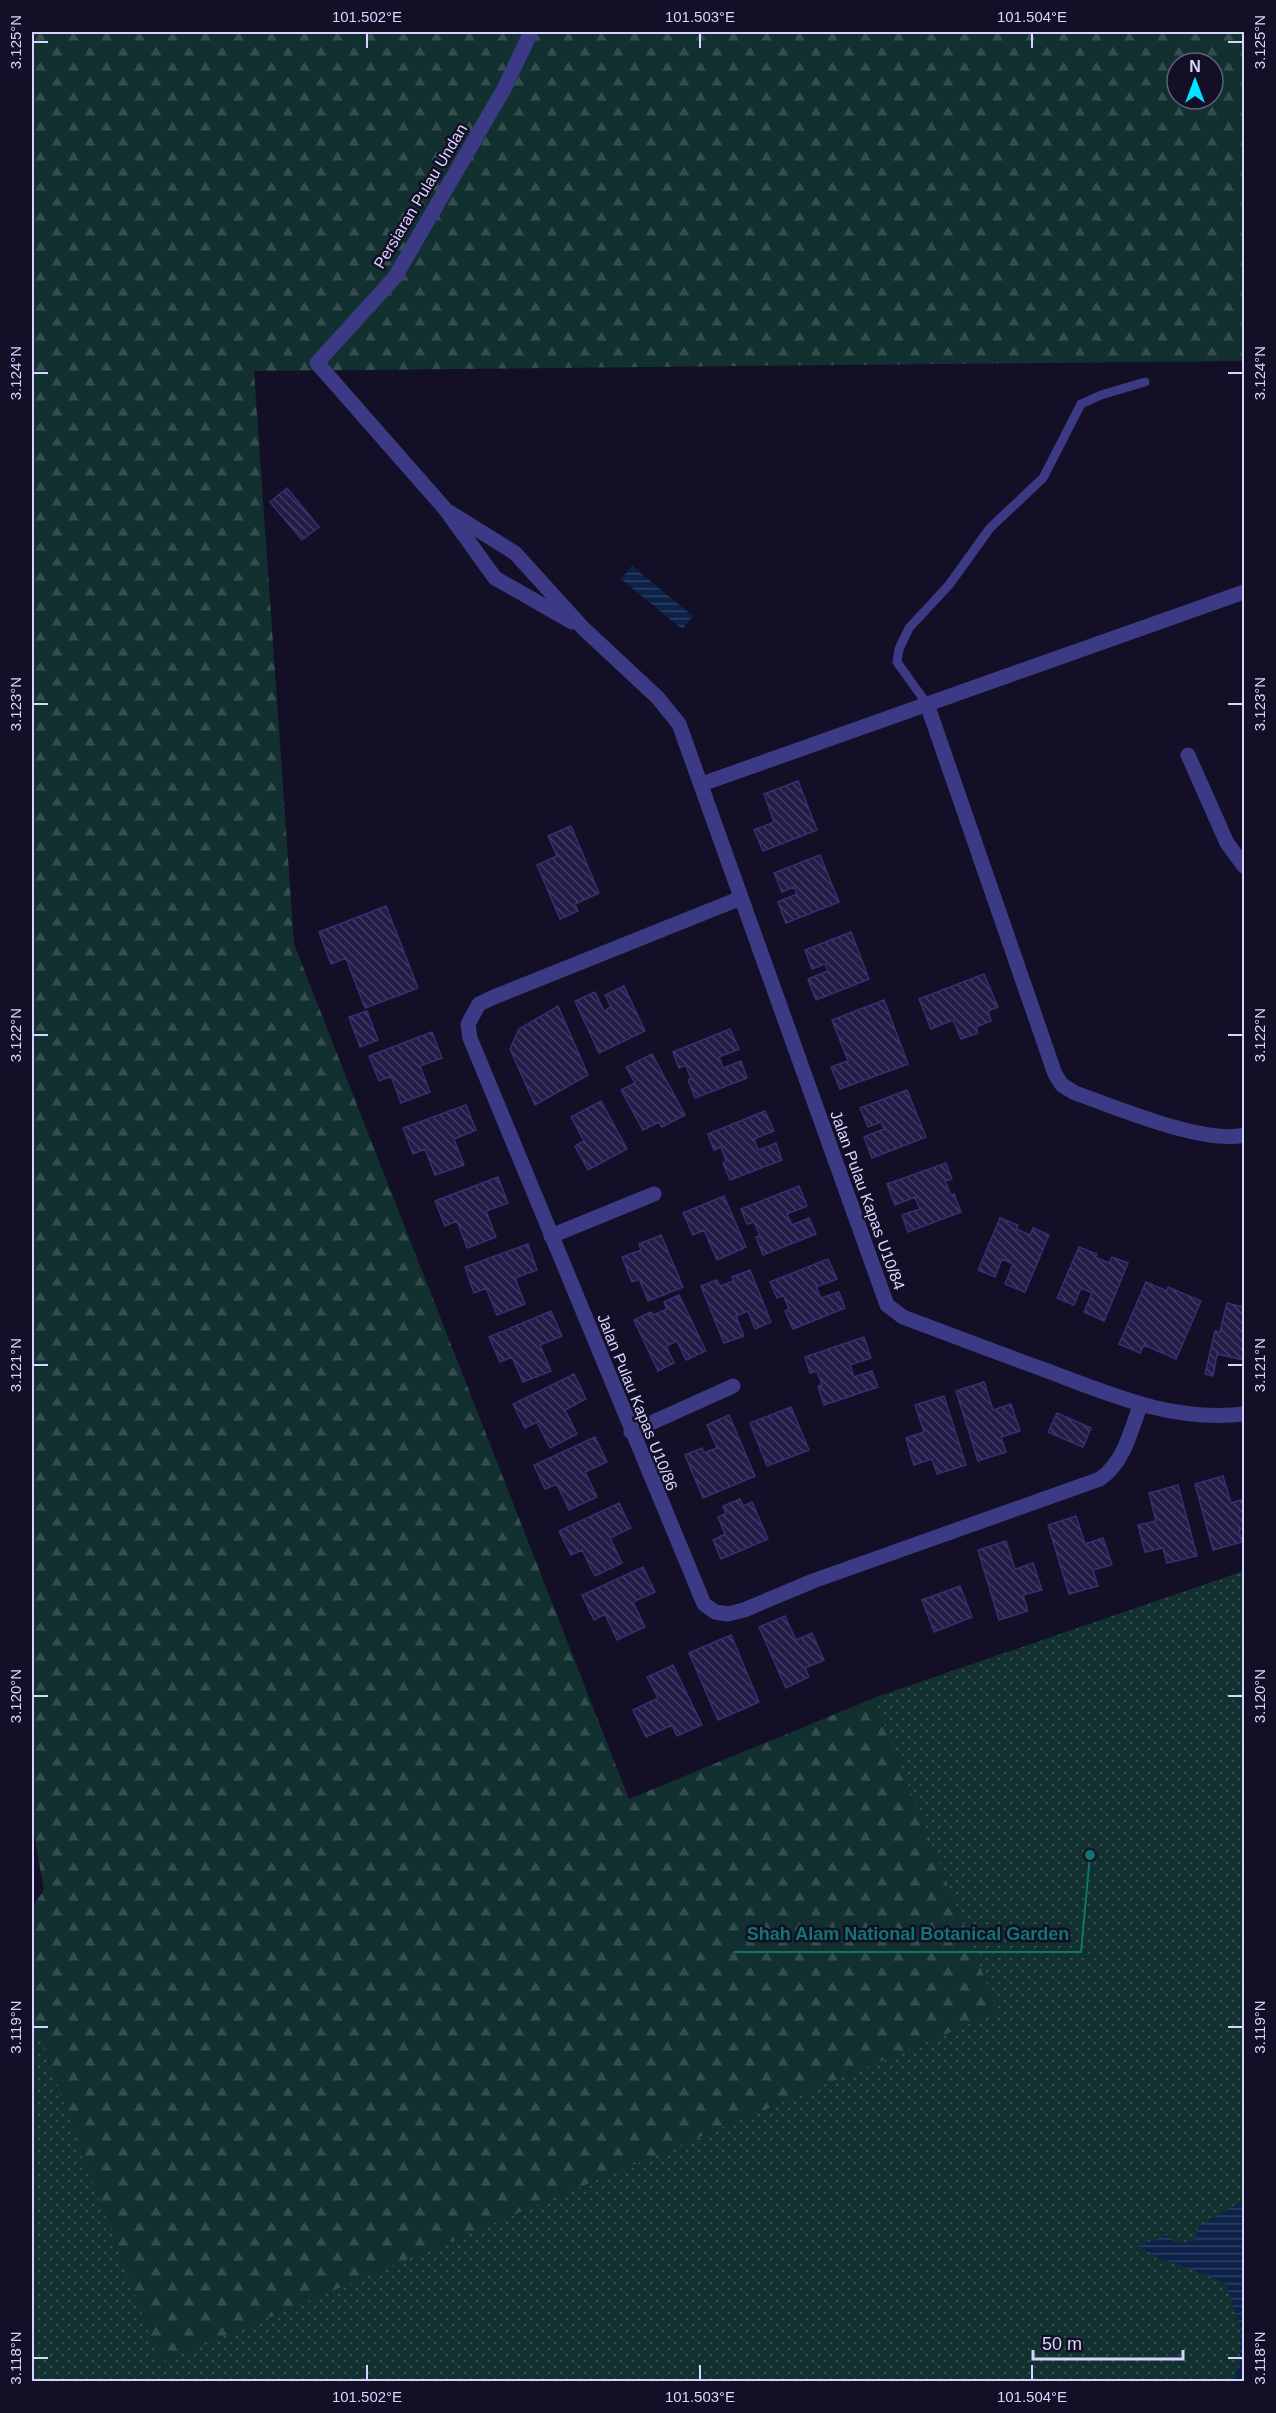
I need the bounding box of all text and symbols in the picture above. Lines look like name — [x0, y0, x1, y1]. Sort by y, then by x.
text: 101.502°E — [332, 8, 402, 25]
text: 101.503°E — [665, 8, 735, 25]
text: 101.504°E — [997, 8, 1067, 25]
text: 3.125°N — [7, 15, 24, 69]
text: 3.125°N — [1251, 15, 1268, 69]
north arrow — [1165, 51, 1225, 111]
text: N — [1189, 58, 1201, 75]
street label: Persiaran Pulau Undan — [371, 121, 470, 272]
text: 3.124°N — [7, 346, 24, 400]
text: 3.124°N — [1251, 346, 1268, 400]
text: 3.123°N — [7, 677, 24, 731]
text: 3.123°N — [1251, 677, 1268, 731]
text: 3.122°N — [7, 1008, 24, 1062]
text: 3.122°N — [1251, 1008, 1268, 1062]
street label: Jalan Pulau Kapas U10/84 — [827, 1108, 908, 1292]
street label: Jalan Pulau Kapas U10/86 — [594, 1311, 681, 1493]
text: 3.121°N — [7, 1338, 24, 1392]
text: 3.121°N — [1251, 1338, 1268, 1392]
text: 3.120°N — [7, 1669, 24, 1723]
text: 3.120°N — [1251, 1669, 1268, 1723]
callout: Shah Alam National Botanical Garden — [734, 1916, 1081, 1952]
text: Shah Alam National Botanical Garden — [747, 1924, 1069, 1944]
text: 3.119°N — [7, 2000, 24, 2054]
text: 3.119°N — [1251, 2000, 1268, 2054]
scale bar — [1033, 2323, 1183, 2361]
text: 3.118°N — [7, 2331, 24, 2385]
text: 3.118°N — [1251, 2331, 1268, 2385]
text: 50 m — [1042, 2334, 1082, 2354]
text: 101.502°E — [332, 2388, 402, 2405]
text: 101.503°E — [665, 2388, 735, 2405]
text: 101.504°E — [997, 2388, 1067, 2405]

